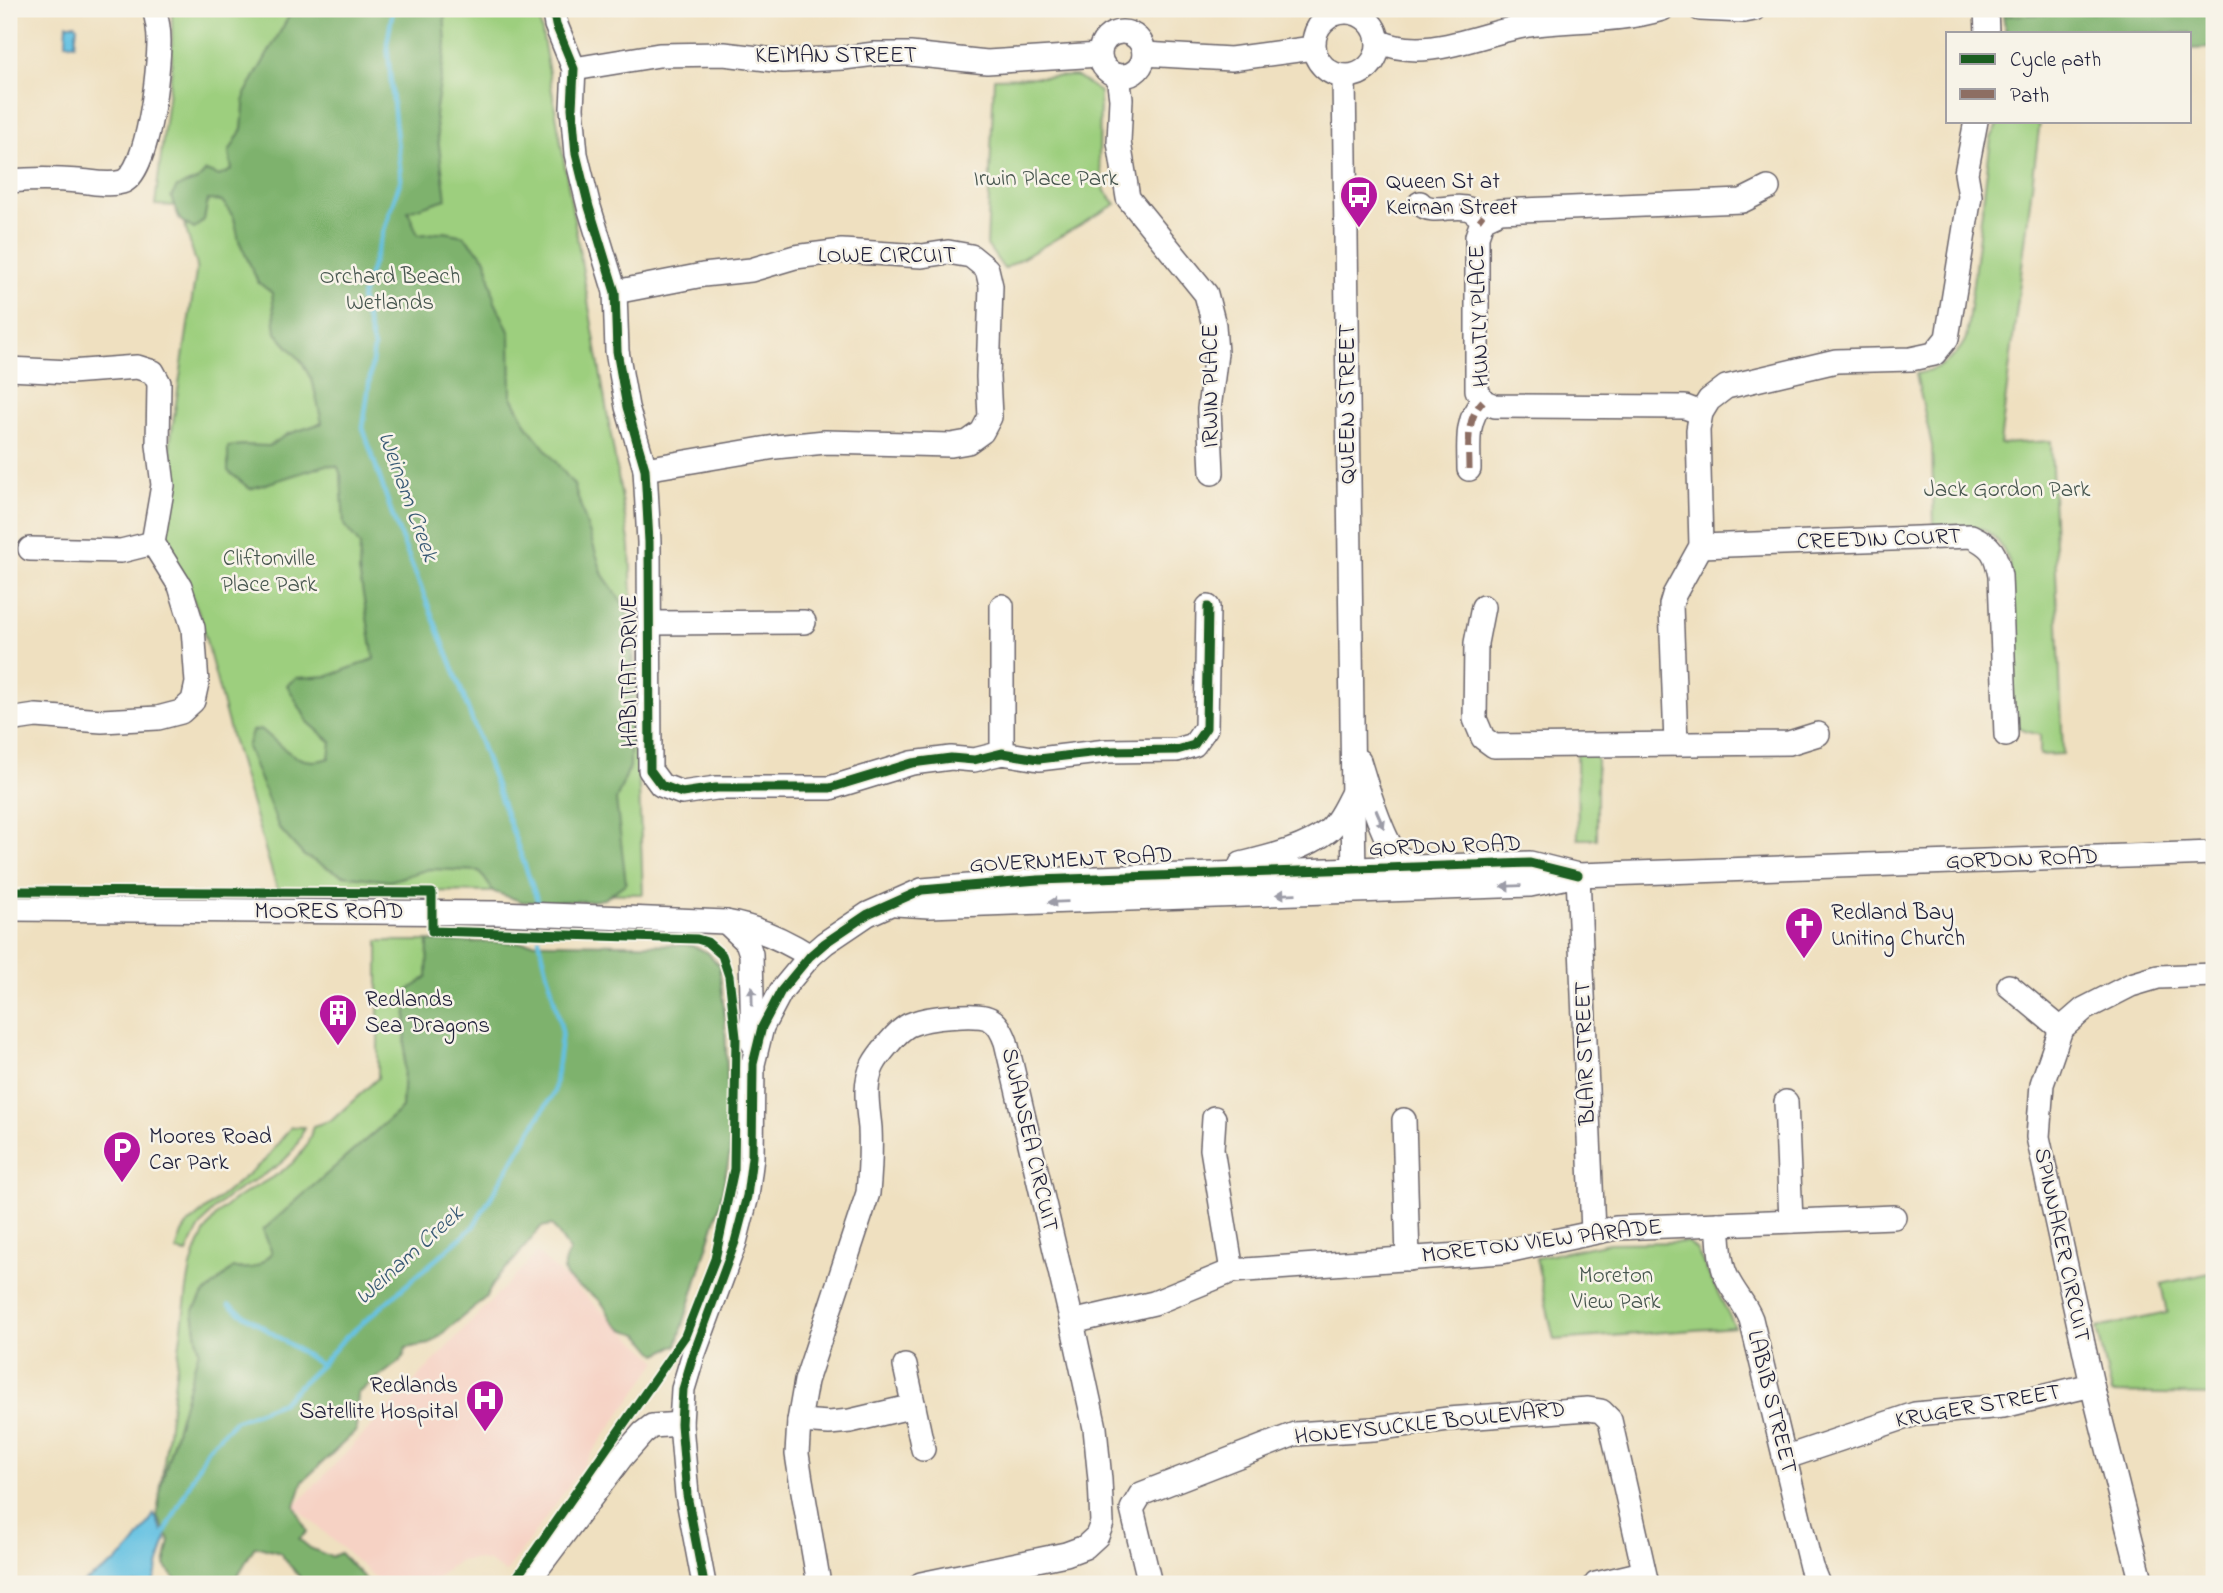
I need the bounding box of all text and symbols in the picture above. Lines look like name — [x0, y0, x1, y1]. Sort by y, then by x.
legend — [1946, 32, 2192, 122]
street label: KEIMAN STREET — [755, 40, 917, 73]
text: Cycle path — [2010, 46, 2101, 78]
text: Path — [2010, 82, 2049, 112]
park label: Irwin Place Park — [974, 163, 1119, 196]
place label: Queen St at Keirnan Street — [1386, 166, 1518, 225]
bus stop icon: Queen St at Keirnan Street — [1338, 174, 1380, 229]
street label: LOWE CIRCUIT — [818, 240, 956, 273]
street label: HUNTLY PLACE — [1461, 244, 1499, 388]
park label: Orchard Beach Wetlands — [320, 261, 460, 320]
street label: IRWIN PLACE — [1195, 324, 1228, 448]
street label: QUEEN STREET — [1332, 324, 1365, 484]
water label: Weinam Creek — [367, 427, 447, 568]
park label: Jack Gordon Park — [1924, 474, 2091, 507]
street label: CREEDIN COURT — [1796, 521, 1962, 559]
park label: Cliftonville Place Park — [221, 543, 318, 602]
street label: HABITAT DRIVE — [614, 594, 647, 748]
one-way arrow — [1374, 809, 1386, 829]
street label: GORDON ROAD — [1368, 828, 1522, 866]
street label: GOVERNMENT ROAD — [969, 839, 1173, 883]
street label: GORDON ROAD — [1945, 841, 2099, 879]
one-way arrow — [1499, 880, 1521, 891]
one-way arrow — [1274, 888, 1296, 900]
street label: MOORES ROAD — [254, 896, 404, 929]
one-way arrow — [1047, 897, 1069, 908]
place label: Redland Bay Uniting Church — [1831, 897, 1965, 957]
church icon: Redland Bay Uniting Church — [1783, 905, 1825, 960]
street label: BLAIR STREET — [1567, 981, 1605, 1126]
place label: Redlands Sea Dragons — [365, 984, 490, 1044]
one-way arrow — [746, 984, 757, 1006]
building icon: Redlands Sea Dragons — [317, 992, 359, 1047]
street label: SWANSEA CIRCUIT — [992, 1045, 1066, 1235]
place label: Moores Road Car Park — [149, 1121, 272, 1180]
parking icon: Moores Road Car Park — [101, 1129, 143, 1184]
street label: SPINNAKER CIRCUIT — [2024, 1145, 2098, 1345]
water label: Weinam Creek — [348, 1197, 473, 1314]
street label: MORETON VIEW PARADE — [1420, 1211, 1664, 1273]
park label: Moreton View Park — [1571, 1260, 1661, 1319]
street label: LABIB STREET — [1737, 1327, 1805, 1477]
place label: Redlands Satellite Hospital — [299, 1370, 458, 1429]
street label: KRUGER STREET — [1893, 1376, 2063, 1438]
hospital icon: Redlands Satellite Hospital — [464, 1378, 506, 1433]
street label: HONEYSUCKLE BOULEVARD — [1293, 1393, 1567, 1455]

